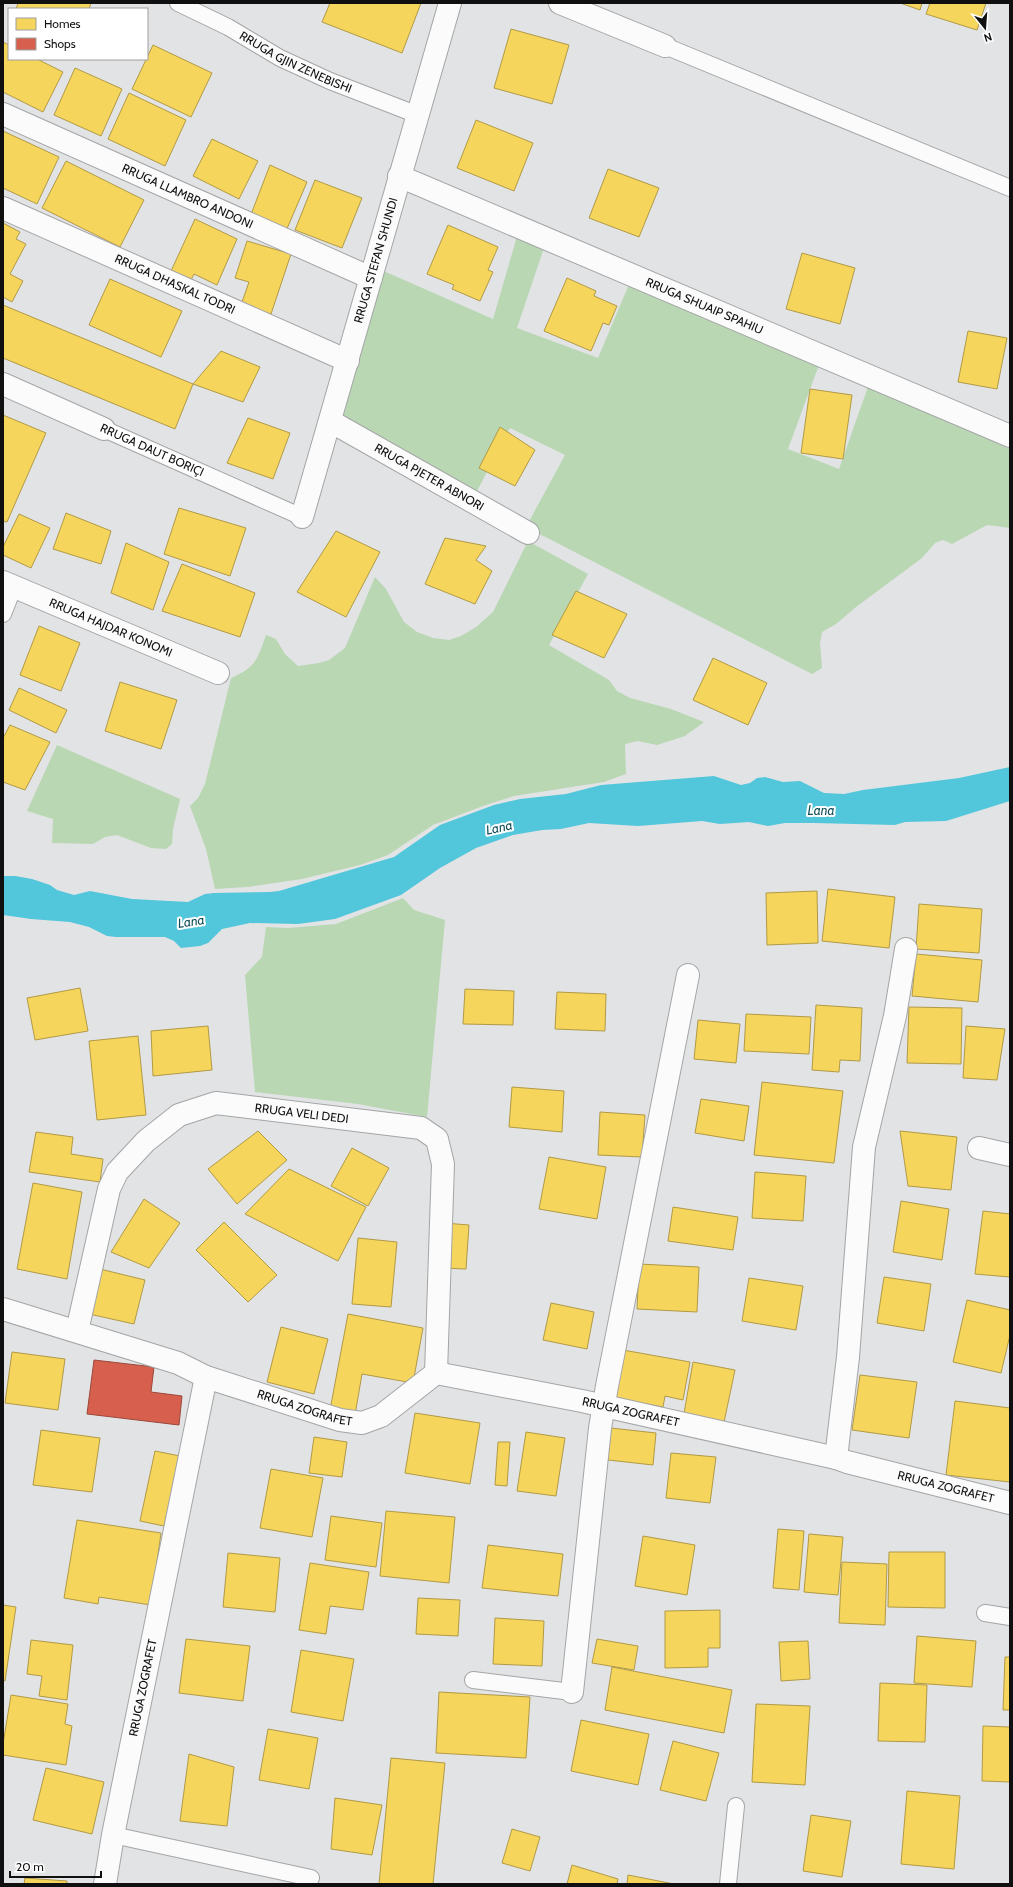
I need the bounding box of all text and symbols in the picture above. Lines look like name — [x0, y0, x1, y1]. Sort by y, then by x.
legend — [8, 8, 148, 60]
north arrow — [965, 8, 1005, 48]
text: Homes — [44, 16, 81, 31]
street label: RRUGA GJIN ZENEBISHI — [237, 28, 354, 96]
text: N — [982, 30, 994, 45]
text: Shops — [44, 36, 76, 51]
street label: RRUGA LLAMBRO ANDONI — [120, 160, 256, 232]
street label: RRUGA STEFAN SHUNDI — [350, 196, 401, 325]
street label: RRUGA DHASKAL TODRI — [112, 250, 238, 317]
street label: RRUGA SHUAIP SPAHIU — [644, 274, 766, 337]
street label: RRUGA DAUT BORIÇI — [98, 420, 206, 479]
street label: RRUGA PJETER ABNORI — [372, 440, 487, 514]
street label: RRUGA HAJDAR KONOMI — [47, 594, 175, 660]
water label: Lana — [808, 802, 834, 818]
water label: Lana — [484, 816, 514, 838]
water label: Lana — [177, 911, 205, 931]
street label: RRUGA VELI DEDI — [254, 1100, 349, 1126]
street label: RRUGA ZOGRAFET — [255, 1386, 354, 1429]
street label: RRUGA ZOGRAFET — [581, 1393, 681, 1430]
street label: RRUGA ZOGRAFET — [896, 1467, 996, 1506]
street label: RRUGA ZOGRAFET — [125, 1637, 160, 1738]
scale bar — [10, 1853, 101, 1879]
text: 20 m — [16, 1859, 44, 1874]

